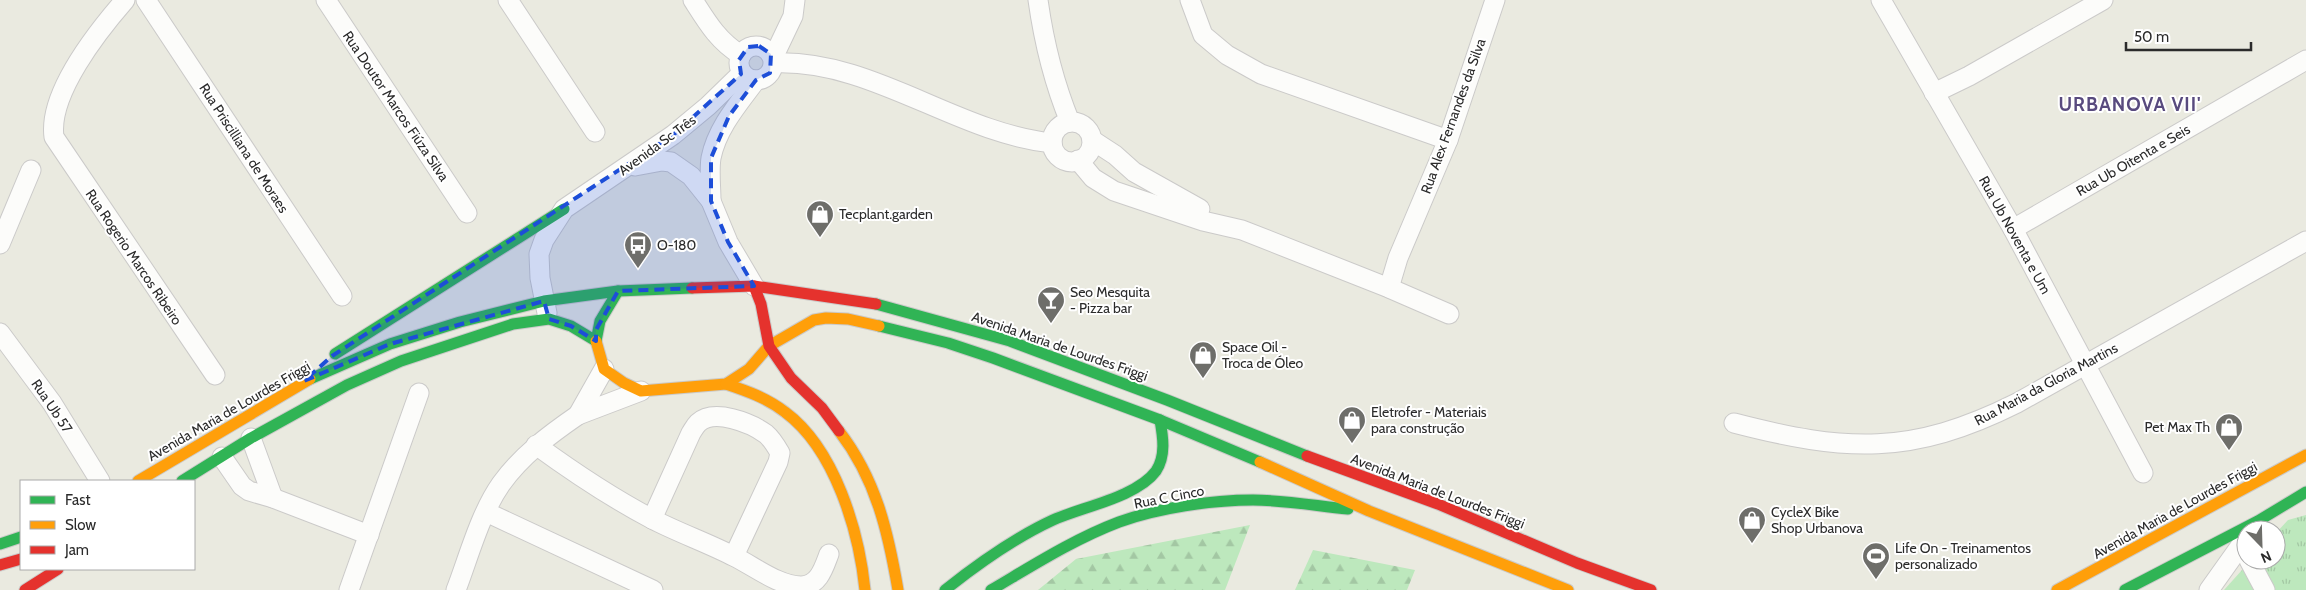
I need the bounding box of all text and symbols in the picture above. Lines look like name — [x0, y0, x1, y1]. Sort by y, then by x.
scale bar — [2126, 20, 2251, 52]
street label: Rua Doutor Marcos Fiúza Silva — [339, 27, 453, 185]
text: 50 m — [2134, 28, 2169, 46]
street label: Rua Alex Fernandes da Silva — [1416, 36, 1490, 196]
street label: Rua Priscilliana de Moraes — [195, 80, 293, 216]
district label: URBANOVA VII' — [2058, 93, 2202, 116]
street label: Avenida Sc Três — [615, 111, 700, 179]
street label: Rua Ub Oitenta e Seis — [2073, 120, 2193, 200]
street label: Rua Ub Noventa e Um — [1975, 173, 2055, 297]
street label: Rua Rogerio Marcos Ribeiro — [82, 186, 186, 329]
shop icon: Tecplant.garden — [805, 199, 835, 238]
place label: Tecplant.garden — [839, 205, 933, 223]
bus stop icon: O-180 — [623, 230, 653, 269]
place label: O-180 — [657, 236, 697, 254]
place label: Seo Mesquita - Pizza bar — [1070, 283, 1150, 317]
bar icon: Seo Mesquita - Pizza bar — [1036, 285, 1066, 324]
street label: Avenida Maria de Lourdes Friggi — [970, 307, 1150, 385]
place label: Space Oil - Troca de Óleo — [1222, 338, 1304, 372]
street label: Rua Maria da Gloria Martins — [1971, 338, 2121, 429]
shop icon: Space Oil - Troca de Óleo — [1188, 340, 1218, 379]
street label: Avenida Maria de Lourdes Friggi — [144, 357, 314, 465]
street label: Rua Ub 57 — [27, 376, 77, 436]
place label: Eletrofer - Materiais para construção — [1371, 403, 1487, 437]
shop icon: Eletrofer - Materiais para construção — [1337, 405, 1367, 444]
shop icon: Pet Max Th — [2214, 412, 2244, 451]
place label: Pet Max Th — [2144, 418, 2210, 436]
street label: Avenida Maria de Lourdes Friggi — [1348, 449, 1528, 533]
street label: Avenida Maria de Lourdes Friggi — [2090, 457, 2260, 563]
legend — [20, 480, 195, 570]
street label: Rua C Cinco — [1132, 481, 1206, 513]
text: Fast — [65, 491, 90, 509]
place label: CycleX Bike Shop Urbanova — [1771, 503, 1863, 537]
shop icon: CycleX Bike Shop Urbanova — [1737, 505, 1767, 544]
text: Slow — [65, 516, 96, 534]
north arrow — [2236, 520, 2286, 570]
place label: Life On - Treinamentos personalizado — [1895, 539, 2031, 573]
text: Jam — [64, 541, 89, 559]
sports icon: Life On - Treinamentos personalizado — [1861, 541, 1891, 580]
text: N — [2258, 547, 2274, 567]

